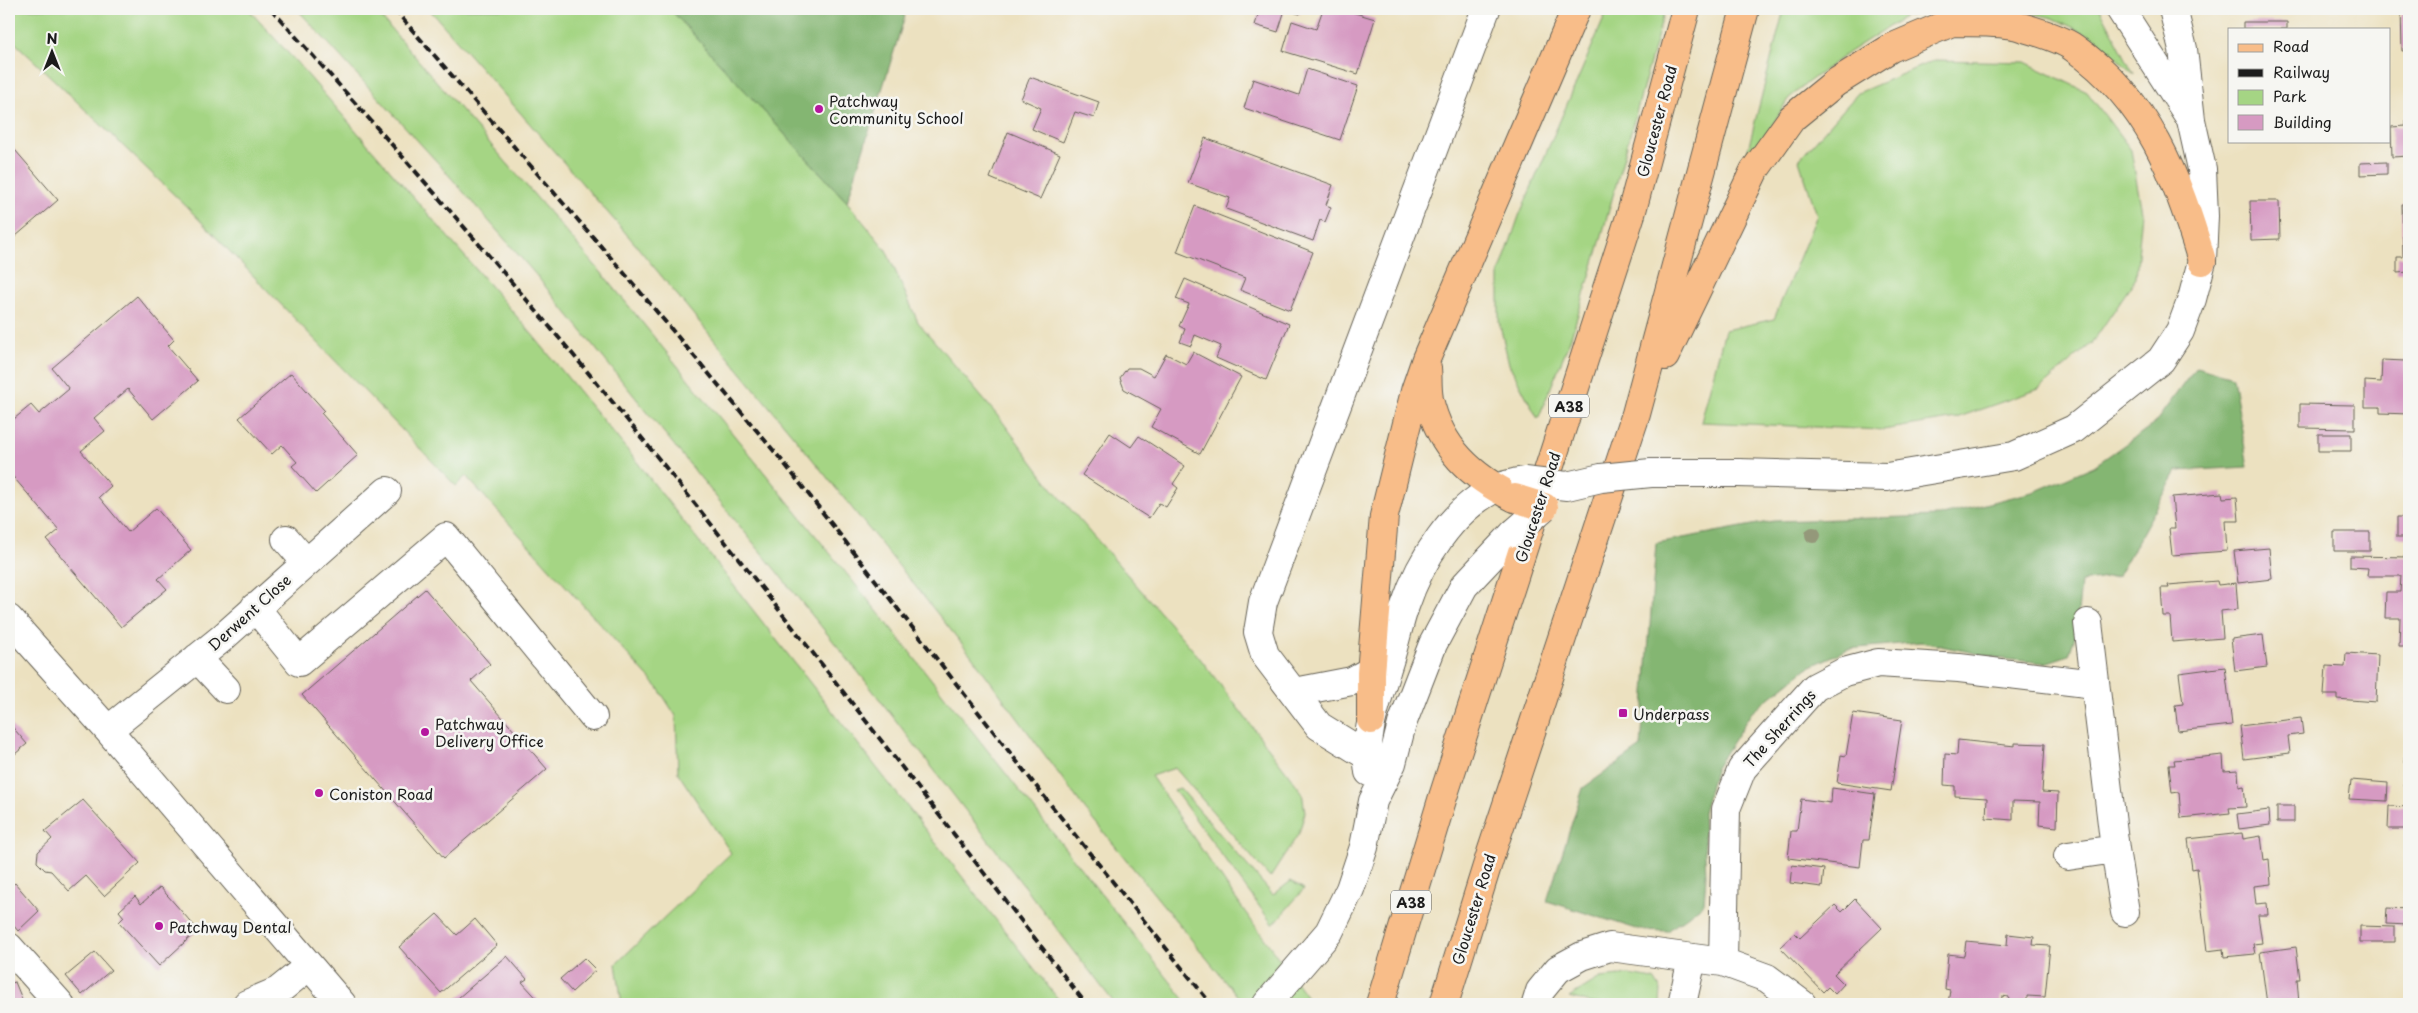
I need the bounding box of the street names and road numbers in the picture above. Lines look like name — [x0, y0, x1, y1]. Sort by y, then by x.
street label: Gloucester Road — [1630, 62, 1682, 180]
road number: A38 — [1549, 394, 1589, 418]
street label: Gloucester Road — [1508, 449, 1566, 565]
street label: Derwent Close — [202, 568, 296, 656]
street label: The Sherrings — [1737, 683, 1821, 772]
street label: Gloucester Road — [1445, 851, 1501, 967]
road number: A38 — [1391, 890, 1431, 914]

